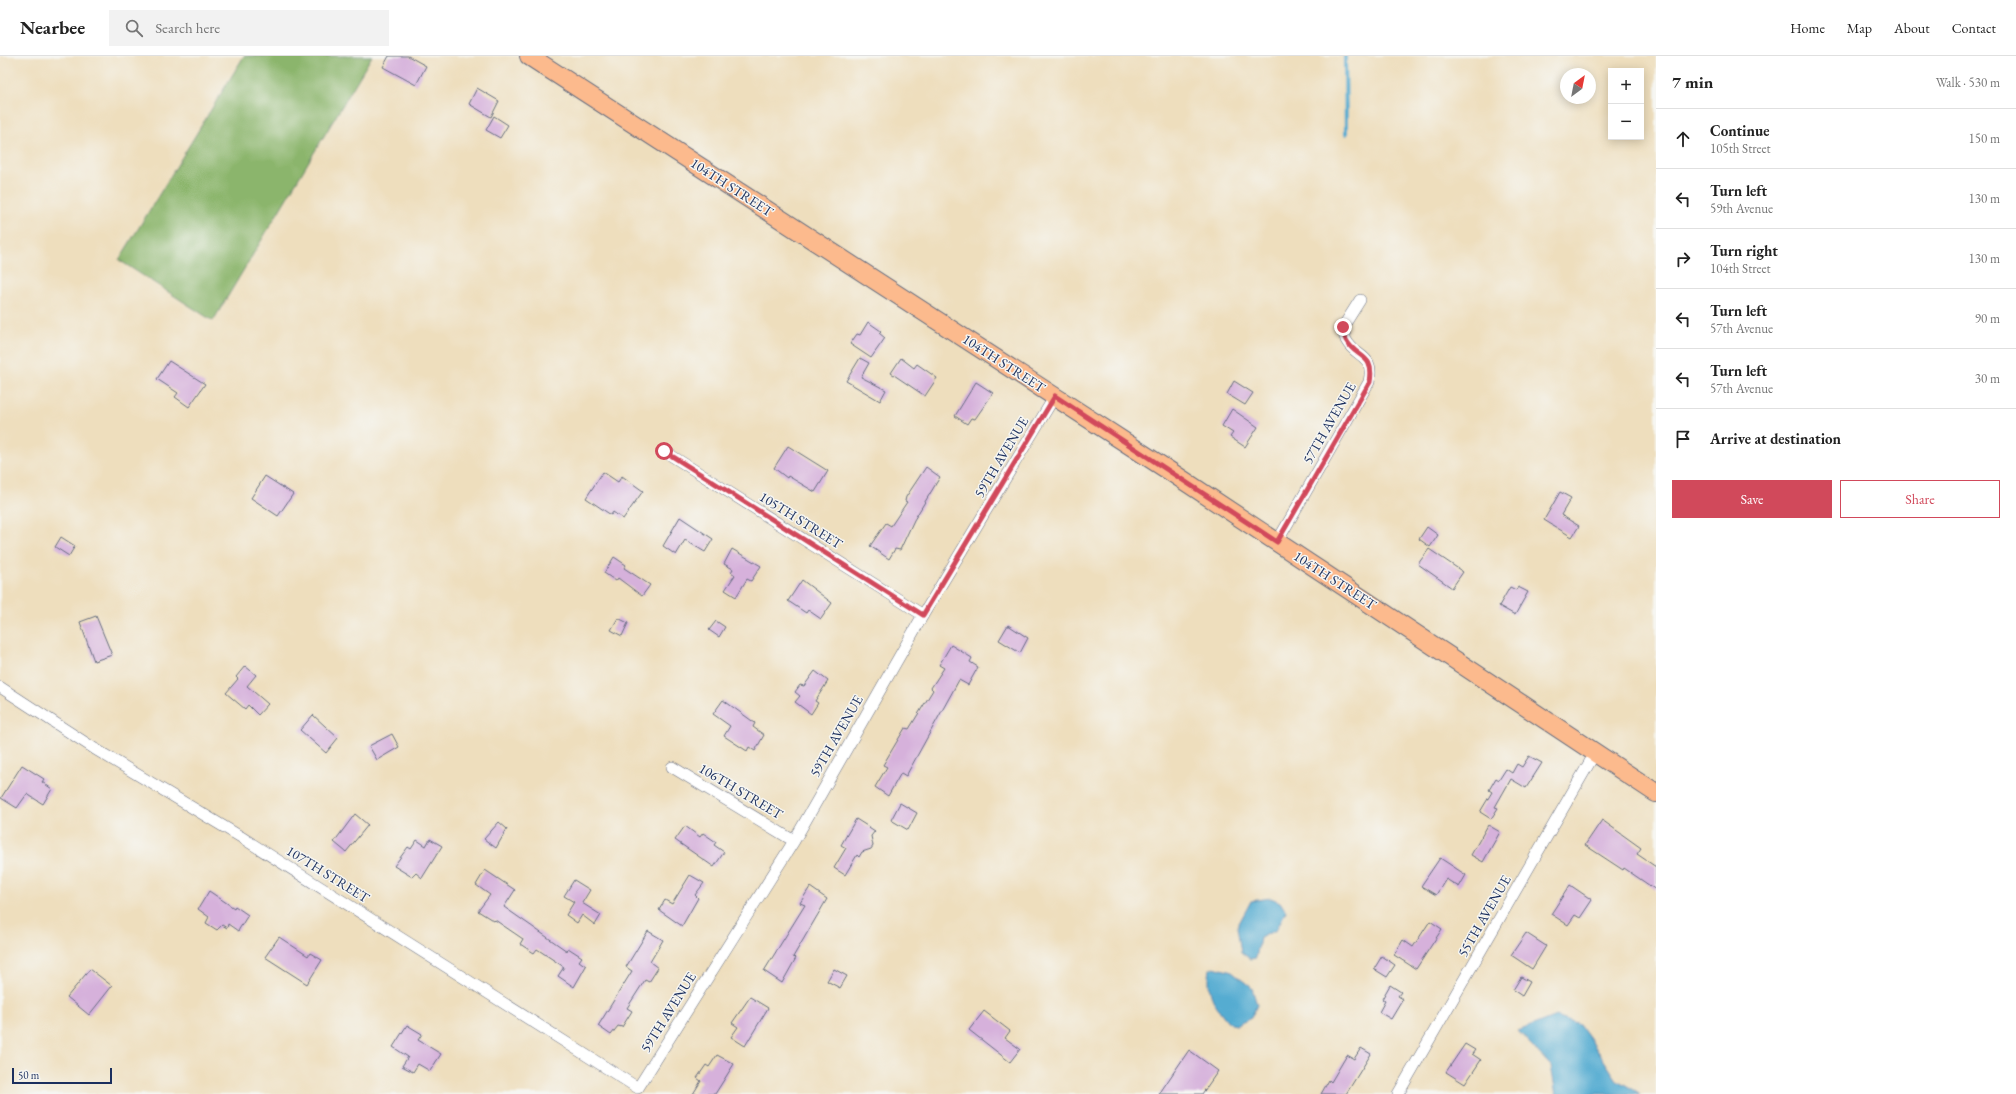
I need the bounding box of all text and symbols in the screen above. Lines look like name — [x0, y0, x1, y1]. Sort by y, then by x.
search box — [109, 10, 389, 46]
text: Nearbee — [20, 15, 85, 40]
icon: search — [123, 17, 145, 39]
text: Search here — [155, 18, 220, 37]
text: Home — [1790, 19, 1825, 37]
text: Map — [1847, 19, 1872, 37]
text: About — [1894, 19, 1930, 37]
text: Contact — [1952, 19, 1996, 37]
north arrow — [1560, 68, 1596, 104]
map controls — [1608, 68, 1644, 140]
button: + — [1608, 68, 1644, 104]
text: 7 min — [1672, 71, 1713, 93]
text: Walk · 530 m — [1936, 74, 2000, 91]
button: − — [1608, 104, 1644, 140]
text: Continue — [1710, 121, 1770, 140]
icon: ahead — [1672, 128, 1694, 150]
text: 150 m — [1969, 130, 2000, 147]
text: 105th Street — [1710, 140, 1771, 157]
street label: 104TH STREET — [687, 154, 777, 221]
text: Turn left — [1710, 181, 1767, 200]
icon: left — [1672, 188, 1694, 210]
text: 130 m — [1969, 190, 2000, 207]
text: 59th Avenue — [1710, 200, 1773, 217]
text: Turn right — [1710, 241, 1778, 260]
icon: right — [1672, 248, 1694, 270]
text: 130 m — [1969, 250, 2000, 267]
text: 104th Street — [1710, 260, 1771, 277]
text: Turn left — [1710, 301, 1767, 320]
icon: left — [1672, 308, 1694, 330]
text: 90 m — [1975, 310, 2000, 327]
route end — [1334, 318, 1352, 336]
text: 57th Avenue — [1710, 320, 1773, 337]
street label: 104TH STREET — [959, 330, 1049, 397]
text: Turn left — [1710, 361, 1767, 380]
icon: left — [1672, 368, 1694, 390]
text: 30 m — [1975, 370, 2000, 387]
street label: 57TH AVENUE — [1298, 379, 1360, 467]
text: 57th Avenue — [1710, 380, 1773, 397]
street label: 59TH AVENUE — [970, 413, 1032, 501]
icon: arrive — [1672, 428, 1694, 450]
text: Arrive at destination — [1710, 429, 1841, 448]
route start — [655, 442, 673, 460]
button: Save — [1672, 480, 1832, 518]
button: Share — [1840, 480, 2000, 518]
street label: 105TH STREET — [756, 487, 846, 553]
street label: 104TH STREET — [1290, 547, 1380, 614]
street label: 59TH AVENUE — [805, 692, 867, 780]
street label: 106TH STREET — [696, 759, 787, 823]
street label: 107TH STREET — [283, 841, 373, 907]
street label: 55TH AVENUE — [1453, 872, 1515, 960]
street label: 59TH AVENUE — [636, 968, 700, 1055]
scale bar — [12, 1066, 112, 1085]
text: 50 m — [18, 1068, 39, 1082]

